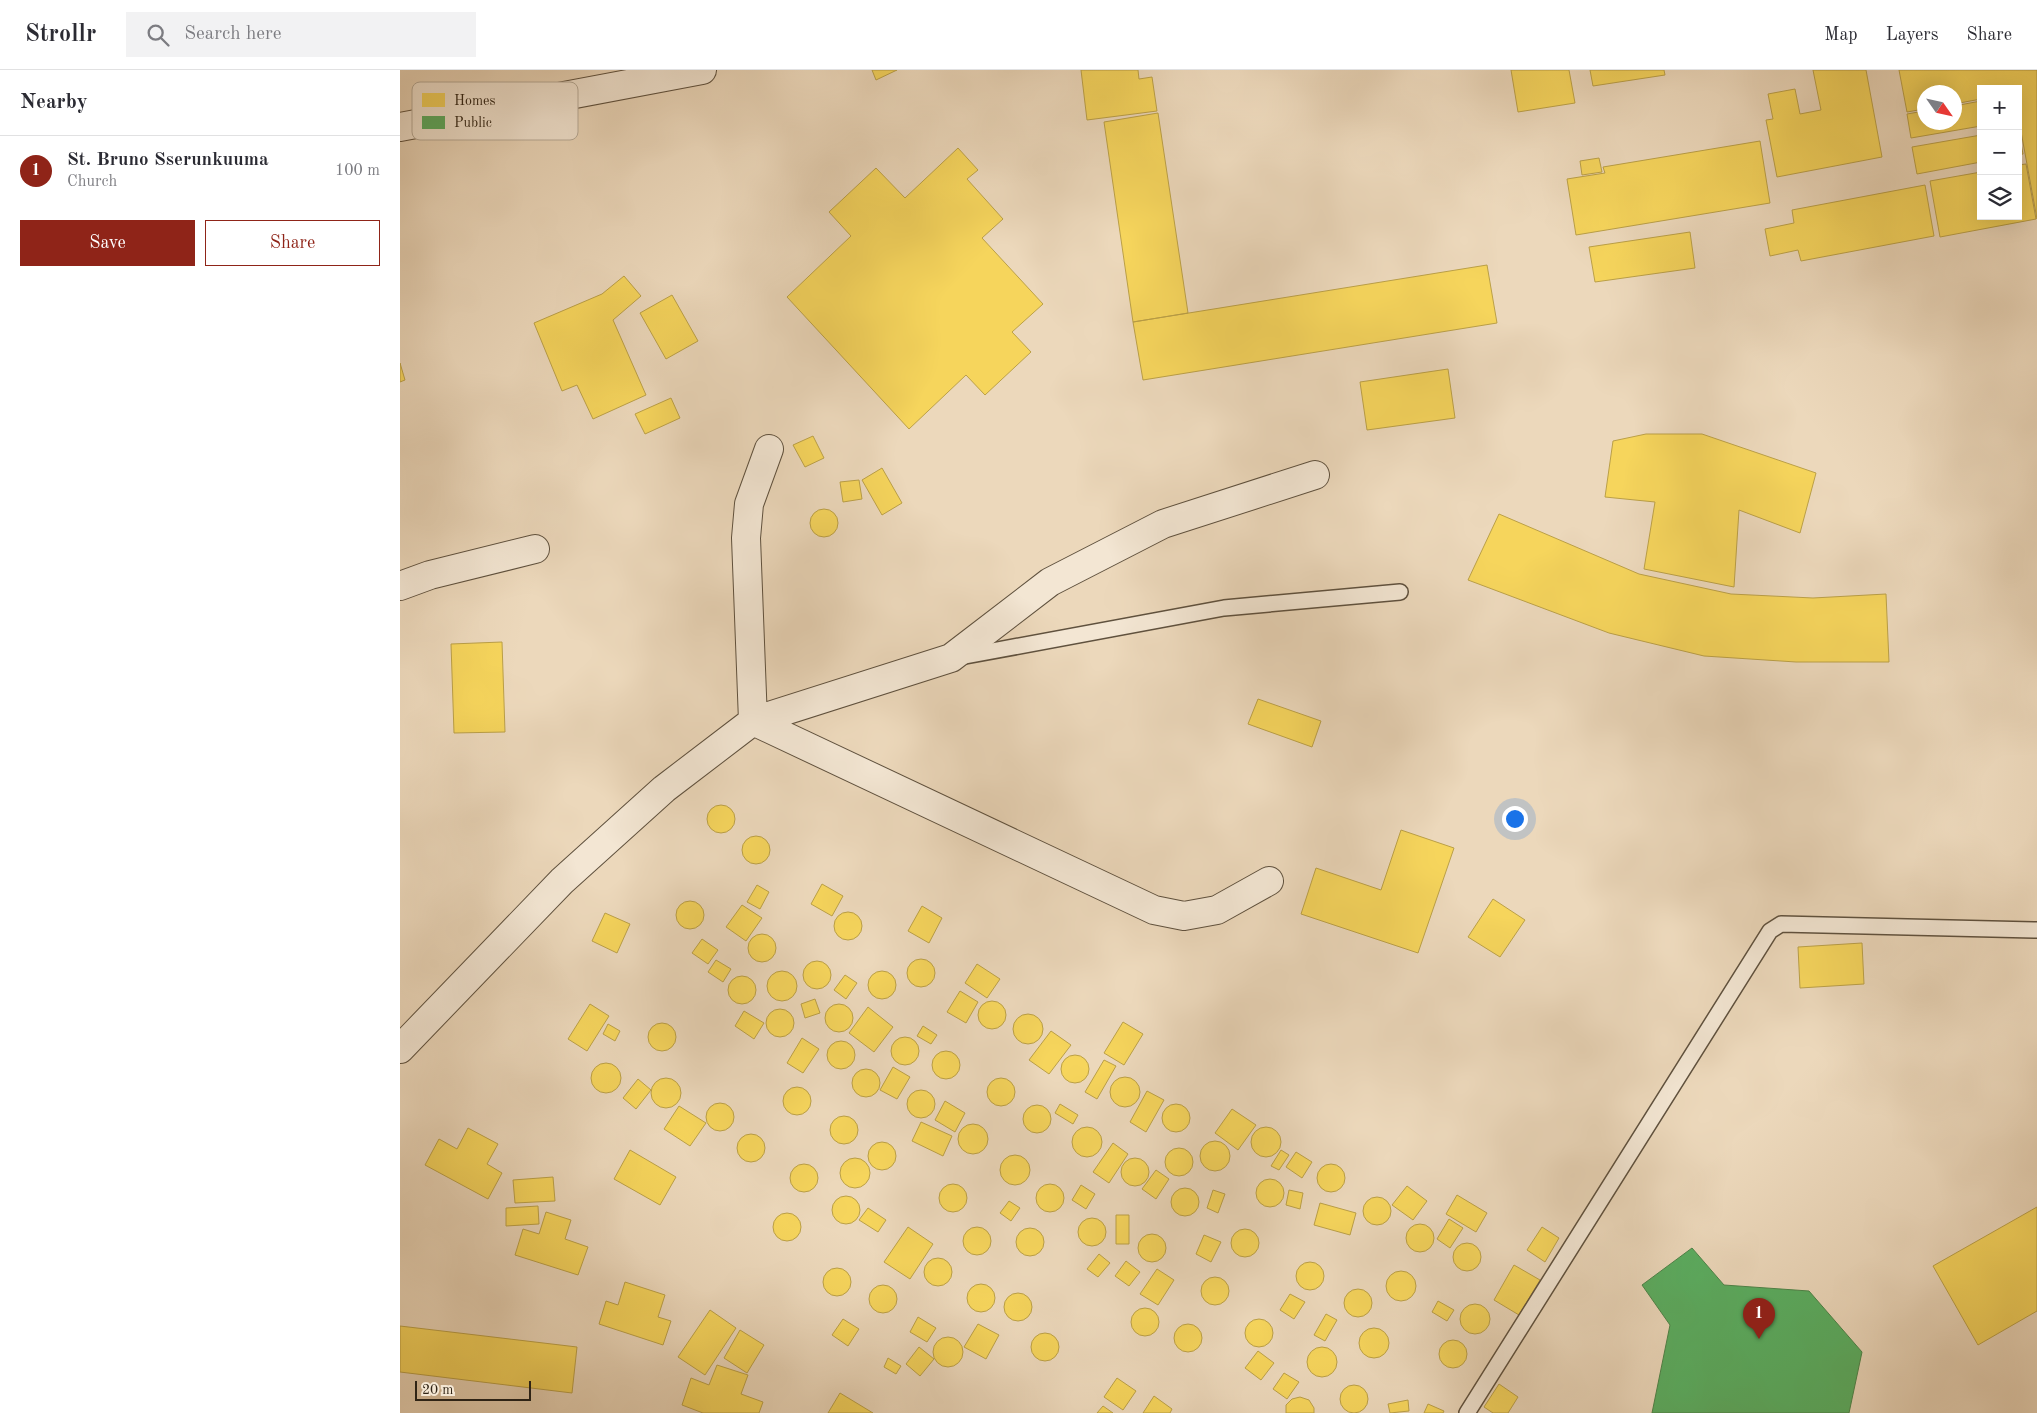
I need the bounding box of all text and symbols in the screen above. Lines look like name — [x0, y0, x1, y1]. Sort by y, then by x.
search box — [126, 12, 476, 57]
icon: search — [144, 21, 172, 49]
text: Strollr — [25, 23, 96, 47]
text: Search here — [184, 25, 282, 44]
text: Map — [1824, 26, 1858, 44]
text: Layers — [1886, 26, 1938, 44]
text: Share — [1966, 26, 2012, 44]
legend — [412, 82, 578, 140]
north arrow — [1917, 85, 1962, 130]
map controls — [1977, 85, 2022, 220]
button: + — [1977, 85, 2022, 130]
text: Nearby — [20, 92, 88, 113]
text: Homes — [454, 94, 496, 108]
text: Public — [454, 116, 492, 130]
button: − — [1977, 130, 2022, 175]
text: St. Bruno Sserunkuuma — [67, 151, 269, 170]
text: 1 — [31, 163, 41, 179]
text: 100 m — [335, 163, 380, 179]
text: Church — [67, 174, 117, 190]
button: layers — [1977, 175, 2022, 220]
button: Save — [20, 220, 195, 266]
button: Share — [205, 220, 380, 266]
your location — [1502, 806, 1528, 832]
pin: 1 — [1743, 1298, 1775, 1339]
scale bar — [415, 1378, 531, 1401]
text: 20 m — [422, 1383, 453, 1397]

